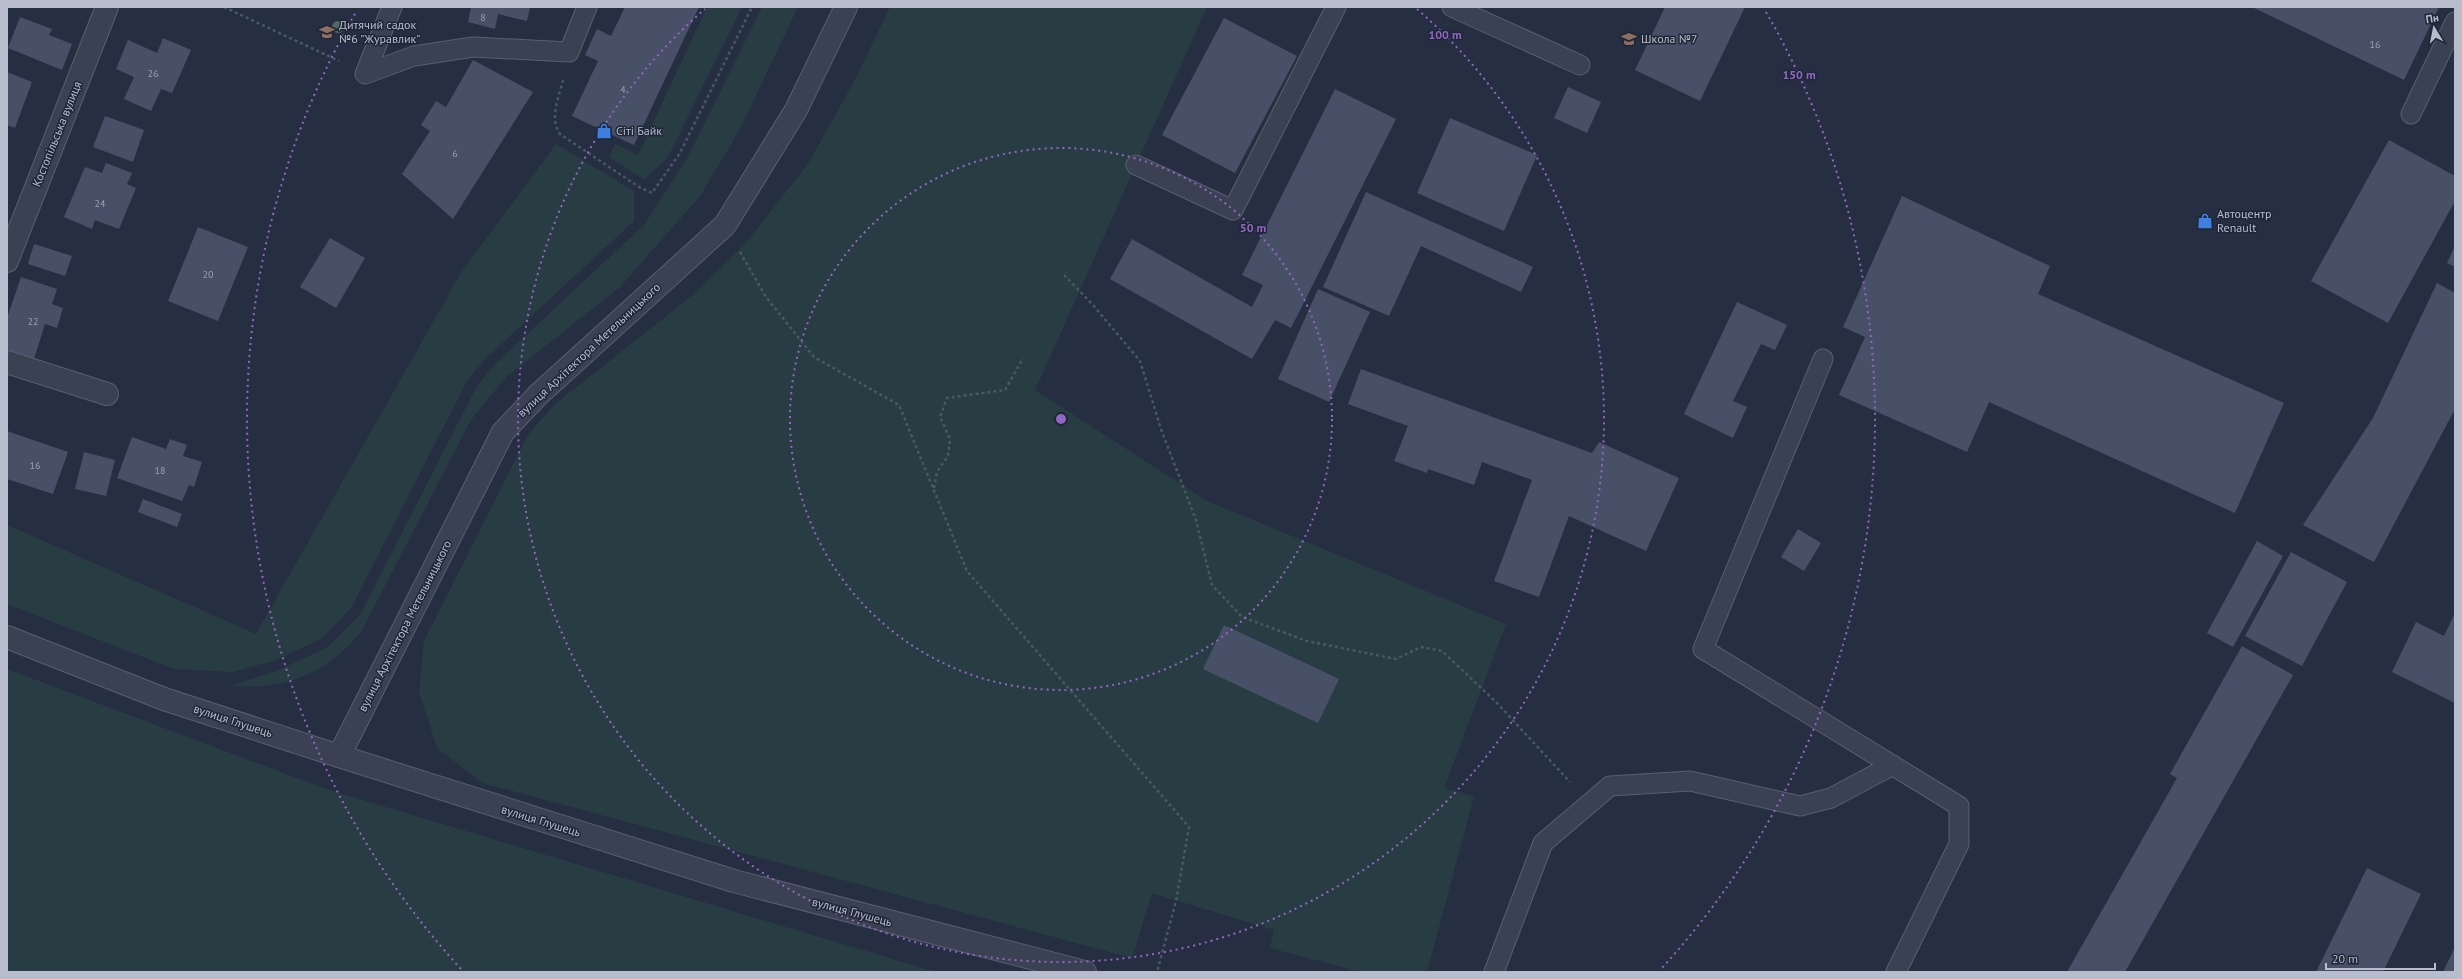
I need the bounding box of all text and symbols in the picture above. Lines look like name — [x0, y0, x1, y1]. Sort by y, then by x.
north arrow — [2414, 8, 2454, 48]
text: Пн — [2425, 10, 2440, 26]
house number: 8 — [480, 11, 486, 24]
place label: Дитячий садок №6 "Журавлик" — [339, 17, 420, 46]
school or university icon: Дитячий садок №6 "Журавлик" — [318, 23, 336, 41]
text: 100 m — [1428, 27, 1462, 42]
school or university icon: Школа №7 — [1620, 30, 1638, 48]
place label: Школа №7 — [1641, 31, 1698, 46]
house number: 16 — [2370, 38, 2380, 51]
house number: 26 — [148, 67, 158, 80]
text: 150 m — [1782, 67, 1816, 82]
street label: Костопільська вулиця — [29, 79, 85, 189]
house number: 4 — [620, 83, 626, 96]
shop icon: Сіті Байк — [595, 122, 613, 140]
place label: Сіті Байк — [616, 123, 662, 138]
house number: 6 — [452, 147, 458, 160]
house number: 24 — [95, 197, 106, 210]
place label: Автоцентр Renault — [2217, 206, 2271, 235]
shop icon: Автоцентр Renault — [2196, 212, 2214, 230]
text: 50 m — [1240, 220, 1266, 235]
house number: 20 — [203, 268, 214, 281]
street label: вулиця Архітектора Метельницького — [514, 279, 663, 420]
house number: 22 — [28, 315, 38, 328]
centre of rings — [1054, 412, 1068, 426]
house number: 16 — [30, 459, 40, 472]
house number: 18 — [155, 464, 165, 477]
street label: вулиця Архітектора Метельницького — [355, 538, 454, 714]
street label: вулиця Глушець — [192, 701, 275, 740]
street label: вулиця Глушець — [500, 801, 583, 840]
street label: вулиця Глушець — [810, 894, 894, 930]
scale bar — [2326, 945, 2435, 971]
text: 20 m — [2332, 951, 2358, 966]

